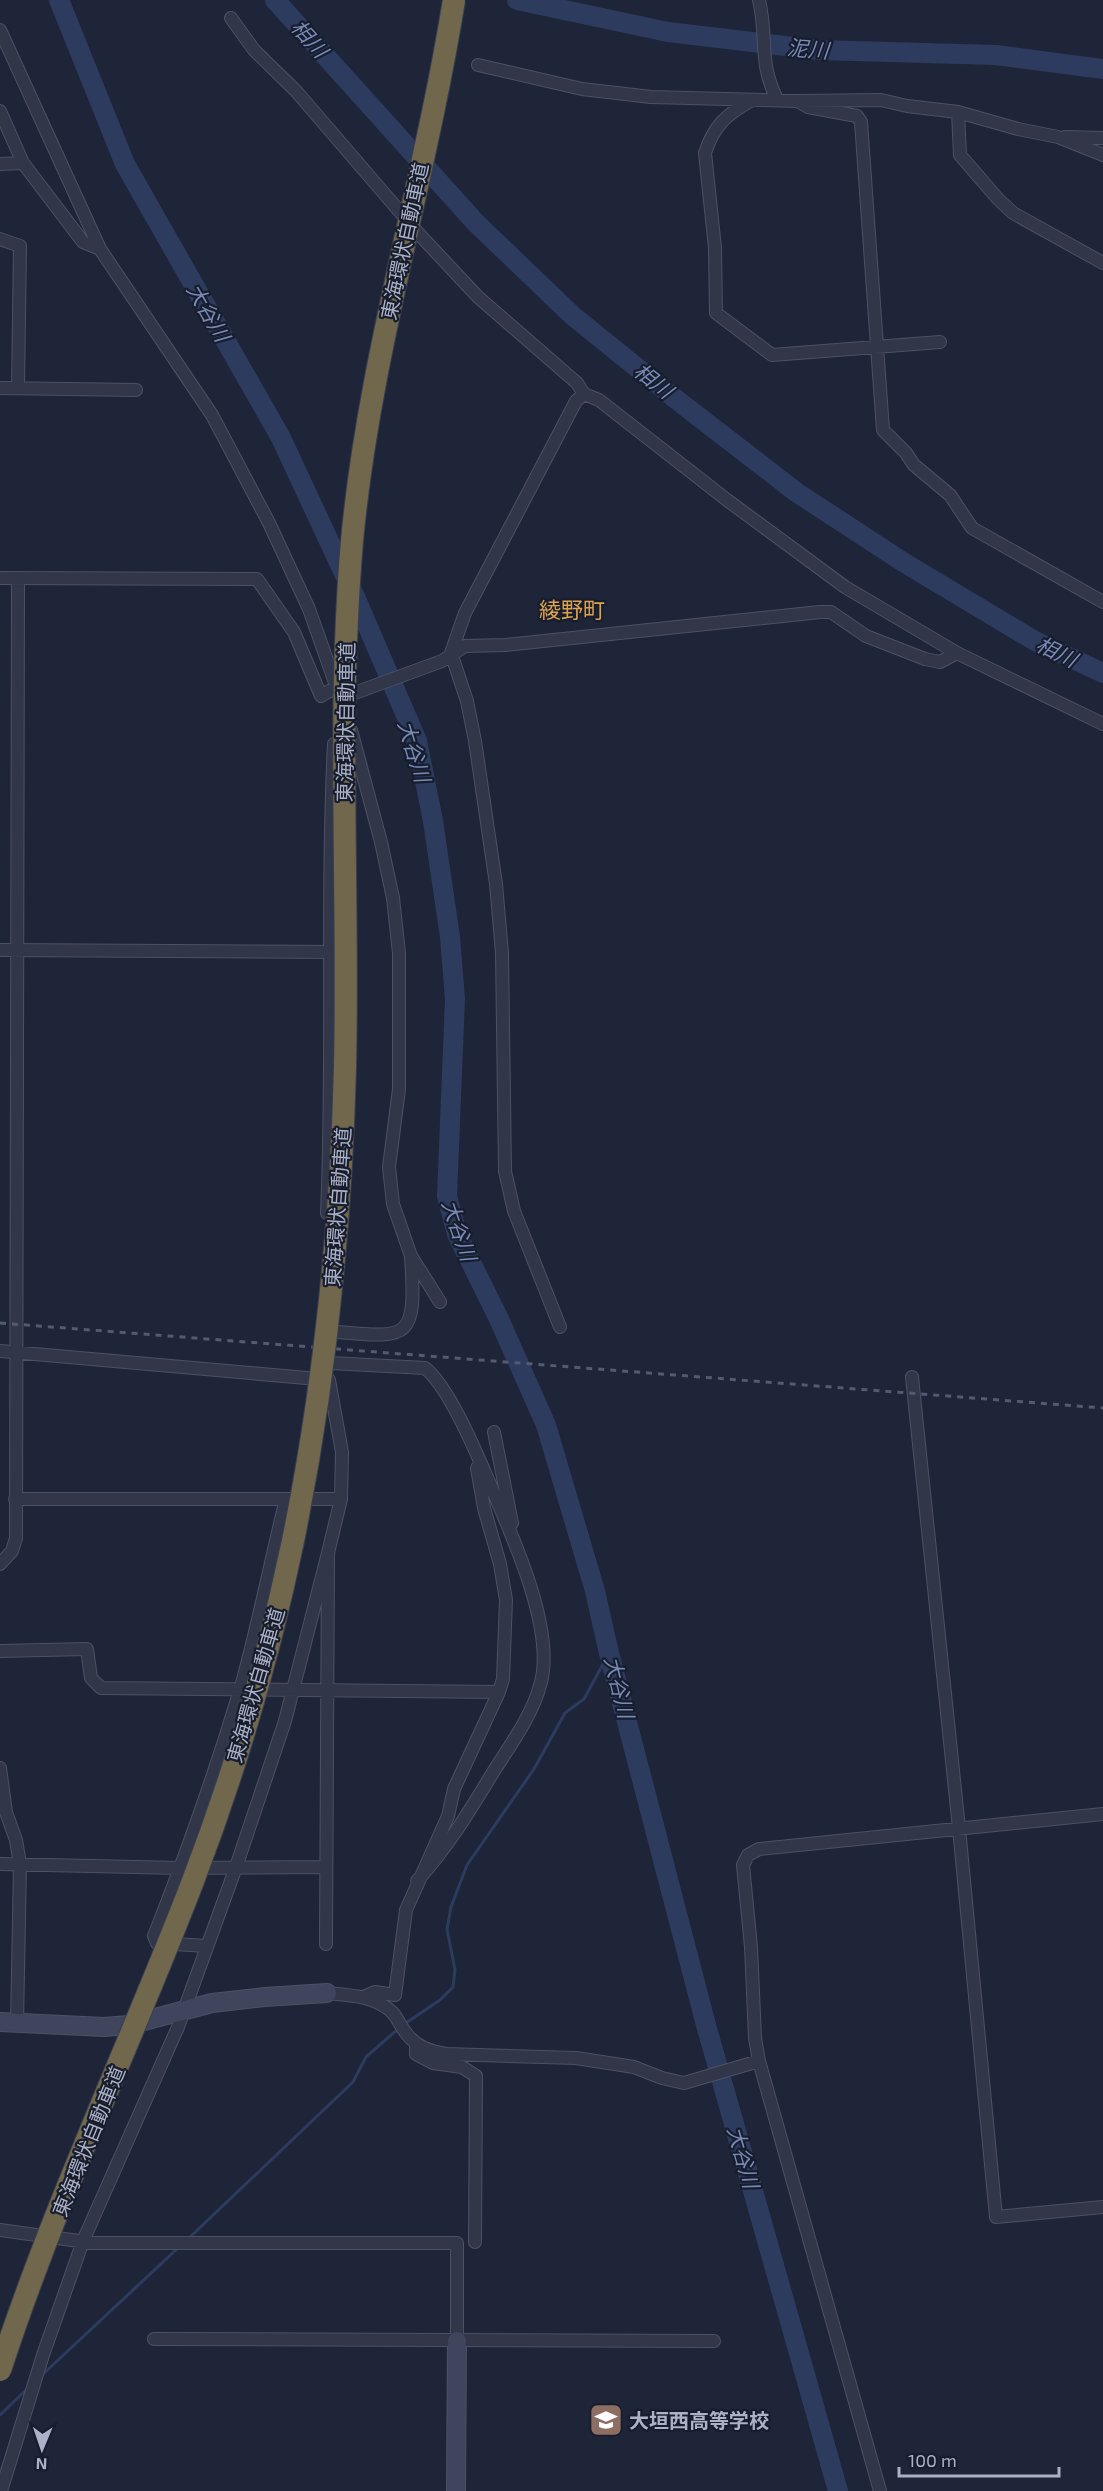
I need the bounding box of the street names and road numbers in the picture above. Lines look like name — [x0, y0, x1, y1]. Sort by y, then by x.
street label: 東海環状自動車道 — [376, 160, 432, 322]
street label: 東海環状自動車道 — [332, 642, 358, 802]
street label: 東海環状自動車道 — [319, 1126, 355, 1288]
street label: 東海環状自動車道 — [221, 1605, 289, 1765]
street label: 東海環状自動車道 — [47, 2062, 129, 2220]

